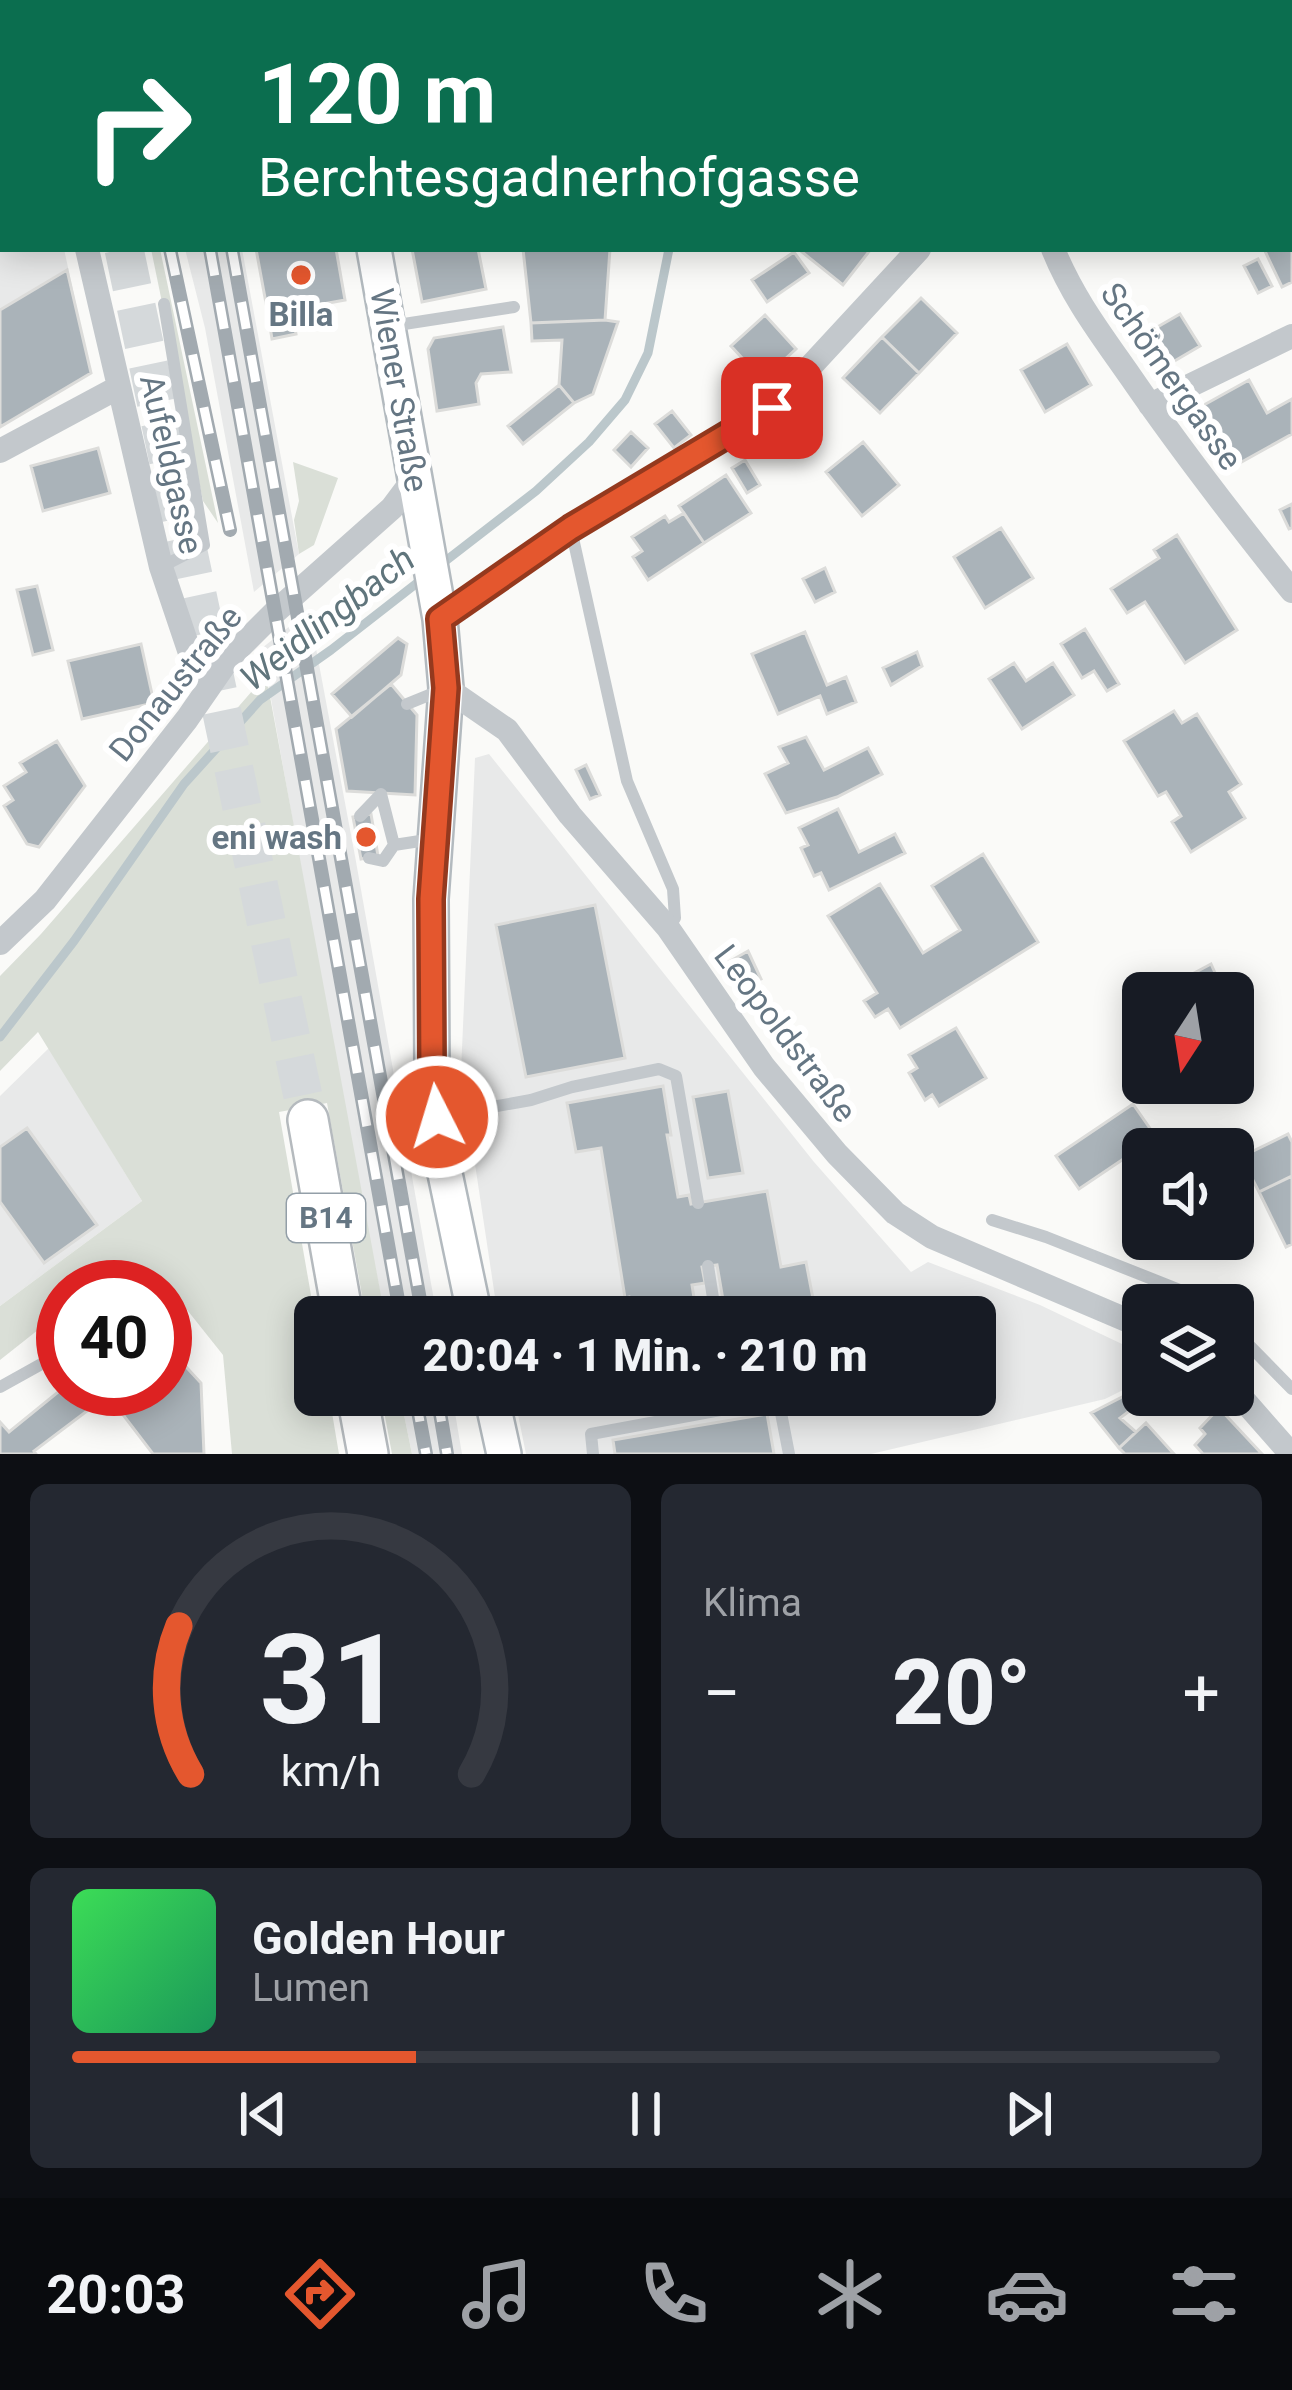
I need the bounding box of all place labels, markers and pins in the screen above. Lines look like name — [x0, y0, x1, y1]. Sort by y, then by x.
marker: Billa — [288, 262, 314, 288]
place label: Billa — [269, 295, 333, 334]
pin — [721, 357, 823, 459]
place label: eni wash — [211, 818, 342, 857]
marker: eni wash — [353, 824, 379, 850]

